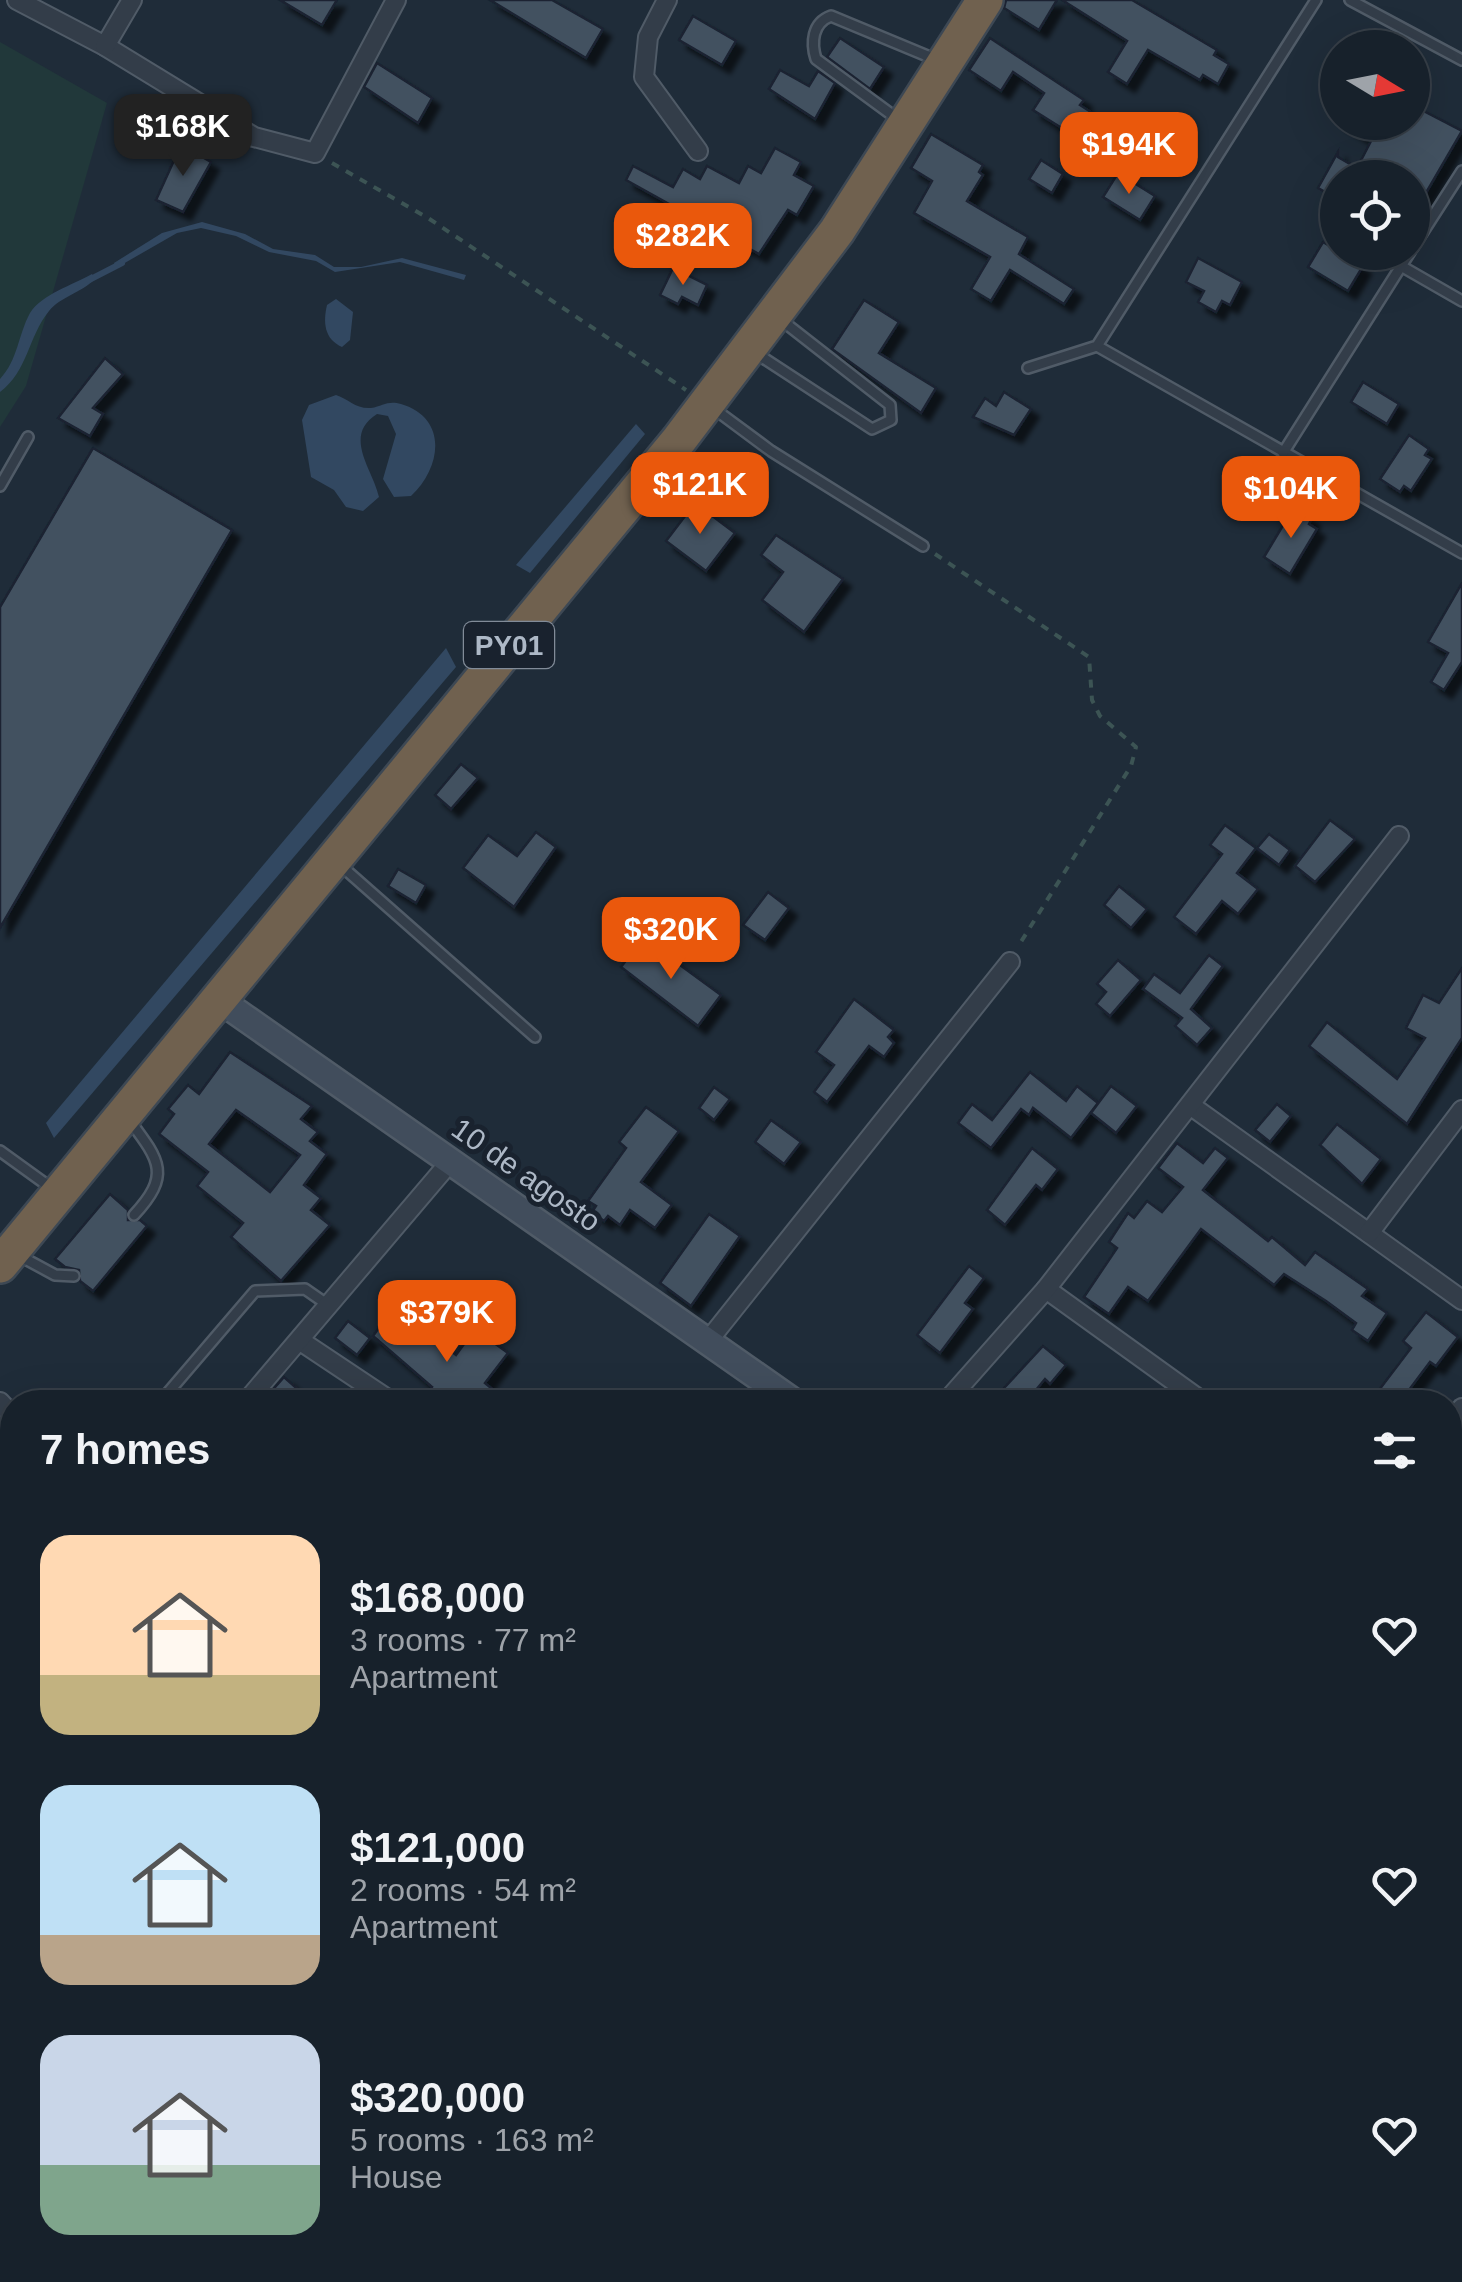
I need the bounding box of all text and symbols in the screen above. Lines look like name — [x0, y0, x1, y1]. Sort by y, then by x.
north arrow — [1320, 30, 1430, 140]
map controls — [1320, 30, 1430, 270]
pin: $168K — [113, 94, 253, 179]
text: $168K — [136, 108, 230, 144]
pin: $194K — [1059, 112, 1199, 197]
text: $194K — [1082, 126, 1176, 162]
button: locate — [1320, 160, 1430, 270]
pin: $282K — [613, 203, 753, 288]
text: $282K — [636, 217, 730, 253]
pin: $121K — [630, 452, 770, 537]
pin: $104K — [1221, 456, 1361, 541]
text: $121K — [653, 466, 747, 502]
text: $104K — [1244, 470, 1338, 506]
road number: PY01 — [464, 622, 554, 668]
pin: $320K — [601, 897, 741, 982]
text: $320K — [624, 911, 718, 947]
street label: 10 de agosto — [446, 1111, 607, 1238]
pin: $379K — [377, 1280, 517, 1365]
text: $379K — [400, 1294, 494, 1330]
icon: filters — [1367, 1423, 1422, 1478]
text: 7 homes — [40, 1426, 210, 1473]
text: $168,000 — [350, 1574, 525, 1621]
icon: home — [120, 1575, 240, 1695]
icon: heart — [1367, 1608, 1422, 1663]
text: 3 rooms · 77 m² — [350, 1622, 576, 1658]
text: Apartment — [350, 1659, 498, 1695]
text: $121,000 — [350, 1824, 525, 1871]
icon: home — [120, 1825, 240, 1945]
icon: heart — [1367, 1858, 1422, 1913]
text: 2 rooms · 54 m² — [350, 1872, 576, 1908]
text: Apartment — [350, 1909, 498, 1945]
text: $320,000 — [350, 2074, 525, 2121]
icon: home — [120, 2075, 240, 2195]
icon: heart — [1367, 2108, 1422, 2163]
text: 5 rooms · 163 m² — [350, 2122, 594, 2158]
text: House — [350, 2159, 443, 2195]

